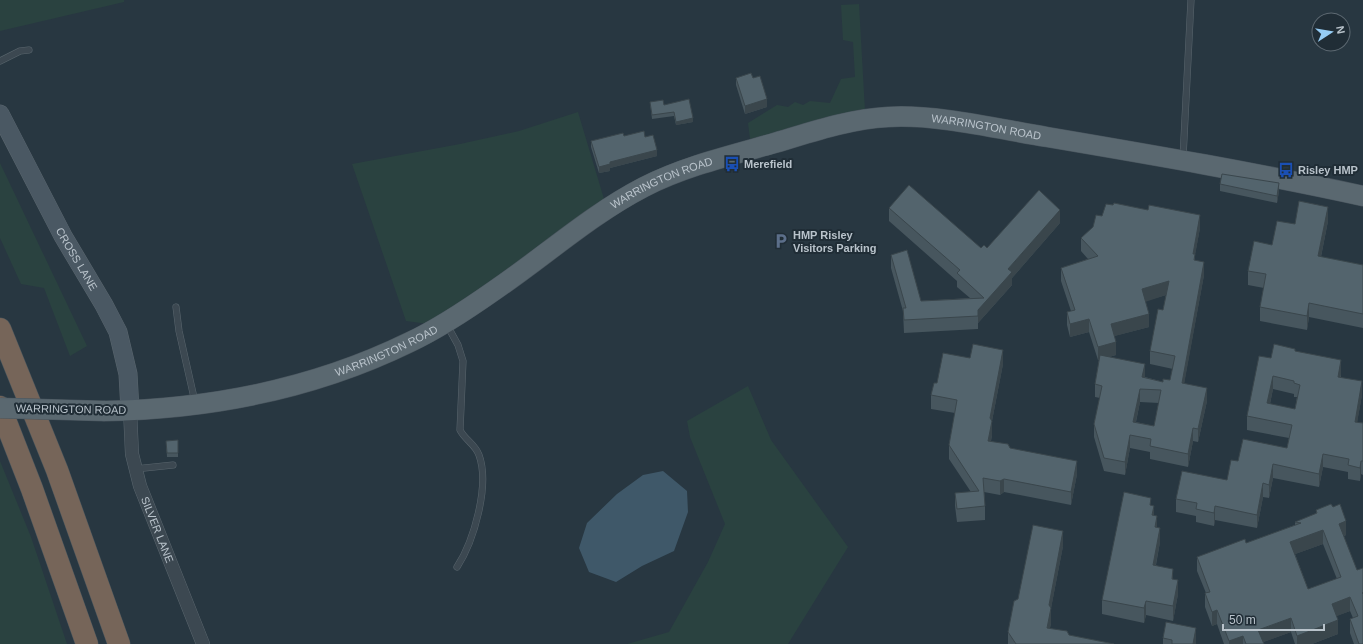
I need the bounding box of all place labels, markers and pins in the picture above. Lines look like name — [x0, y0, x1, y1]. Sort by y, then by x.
bus stop icon: Merefield — [723, 155, 741, 173]
place label: Merefield — [744, 158, 792, 170]
bus stop icon: Risley HMP — [1277, 161, 1295, 179]
place label: Risley HMP — [1298, 164, 1358, 176]
place label: HMP Risley Visitors Parking — [793, 229, 877, 254]
parking icon: HMP Risley Visitors Parking — [772, 232, 790, 250]

